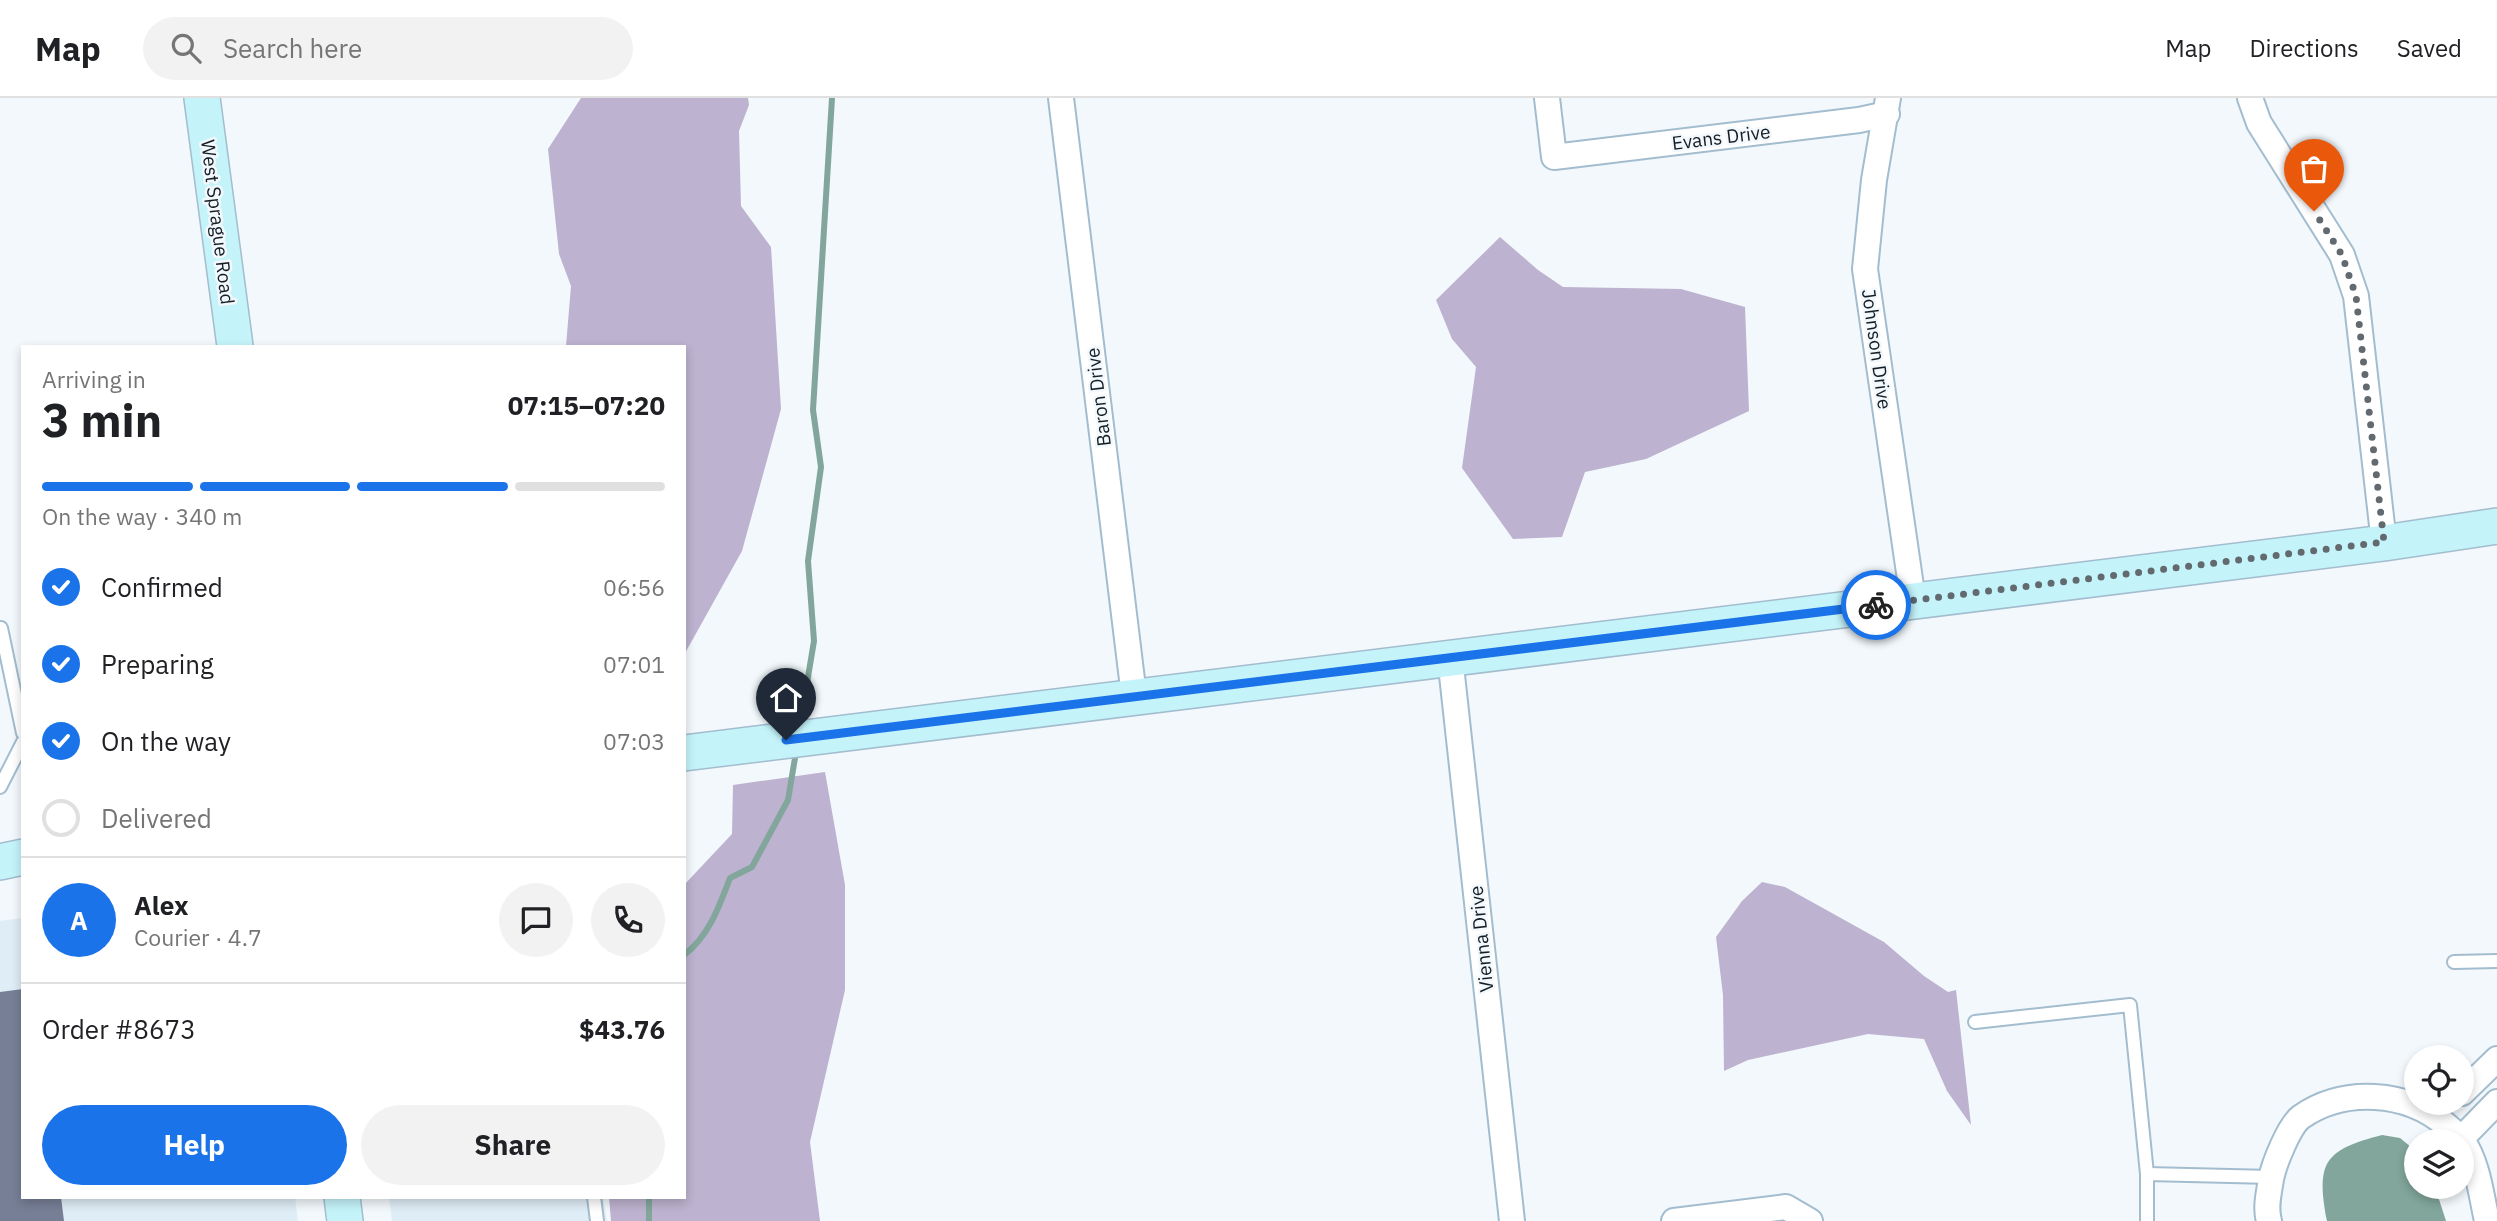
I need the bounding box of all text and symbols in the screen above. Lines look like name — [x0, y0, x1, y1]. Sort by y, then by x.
search box — [143, 17, 633, 80]
text: Map — [35, 27, 101, 70]
icon: search — [167, 29, 205, 67]
text: Search here — [223, 31, 362, 65]
text: Map — [2165, 32, 2211, 64]
text: Directions — [2249, 32, 2359, 64]
text: Saved — [2397, 32, 2462, 64]
street label: Evans Drive — [1670, 119, 1772, 155]
street label: West Sprague Road — [196, 138, 240, 306]
pin — [2284, 139, 2344, 211]
icon: bag — [2295, 150, 2333, 188]
street label: Johnson Drive — [1857, 287, 1897, 411]
street label: Baron Drive — [1080, 346, 1116, 448]
text: Arriving in — [42, 364, 146, 394]
text: 07:15–07:20 — [508, 388, 665, 422]
text: 3 min — [42, 390, 162, 450]
text: On the way · 340 m — [42, 501, 242, 531]
icon: check — [42, 568, 80, 606]
text: Confirmed — [101, 570, 223, 604]
courier — [1841, 570, 1911, 640]
text: 06:56 — [603, 572, 665, 602]
icon: bike — [1857, 586, 1895, 624]
icon: check — [42, 645, 80, 683]
text: Preparing — [101, 647, 214, 681]
text: 07:01 — [603, 649, 665, 679]
pin — [756, 668, 816, 740]
icon: home — [767, 679, 805, 717]
icon: check — [42, 722, 80, 760]
text: On the way — [101, 724, 231, 758]
text: 07:03 — [603, 726, 665, 756]
text: Delivered — [101, 801, 212, 835]
button: chat — [499, 883, 573, 957]
button: phone — [591, 883, 665, 957]
street label: Vienna Drive — [1463, 884, 1499, 994]
text: Alex — [134, 888, 188, 922]
text: A — [70, 903, 88, 937]
text: Courier · 4.7 — [134, 922, 262, 952]
text: Order #8673 — [42, 1012, 196, 1046]
text: $43.76 — [579, 1012, 665, 1046]
map controls — [2404, 1045, 2474, 1199]
button: locate — [2404, 1045, 2474, 1115]
button: Help — [42, 1105, 347, 1185]
button: Share — [361, 1105, 665, 1185]
button: layers — [2404, 1129, 2474, 1199]

